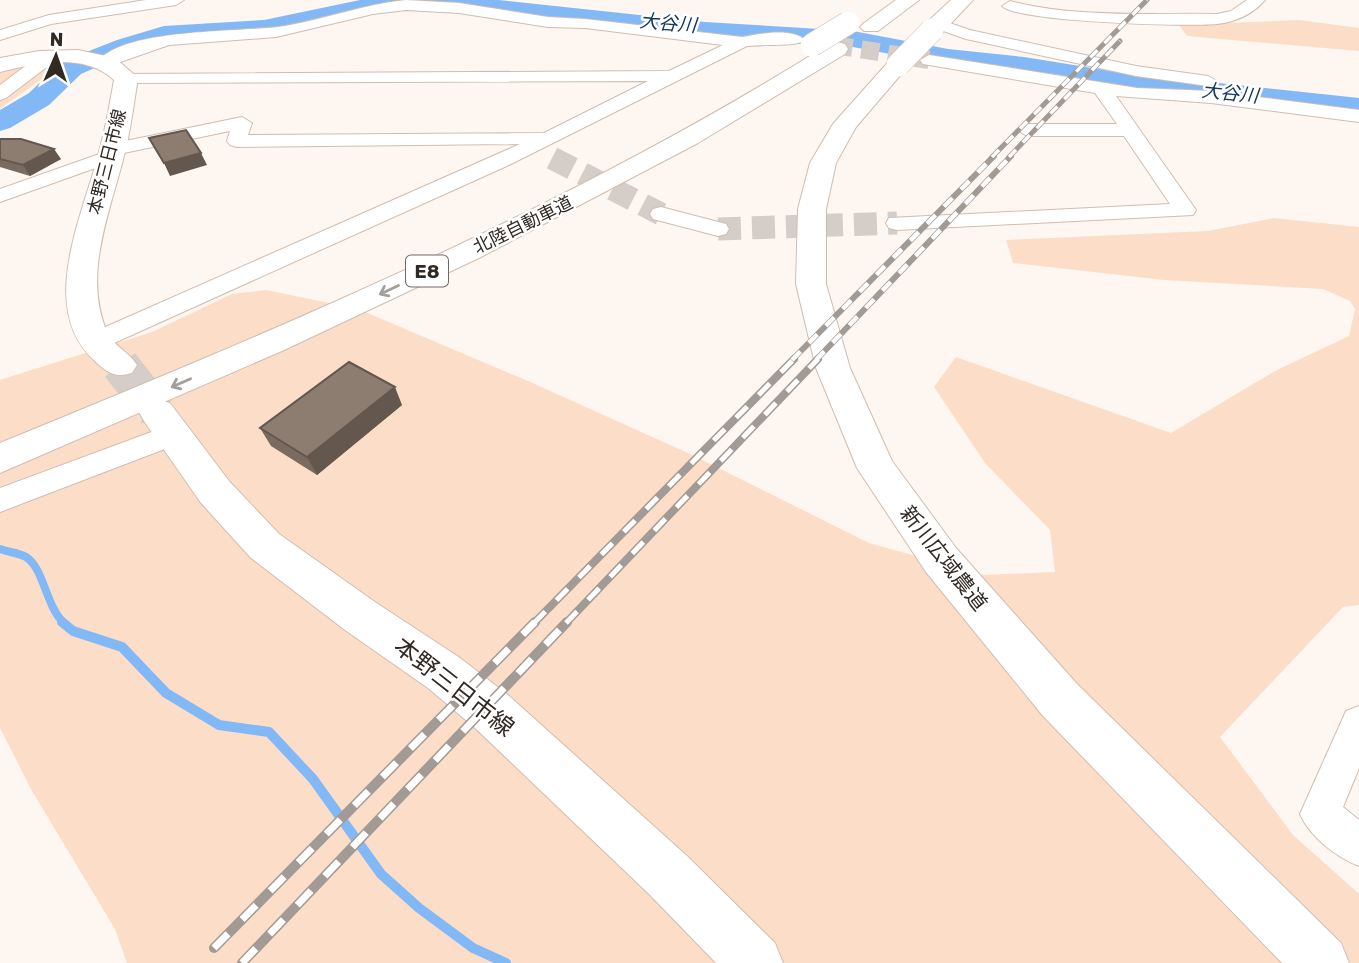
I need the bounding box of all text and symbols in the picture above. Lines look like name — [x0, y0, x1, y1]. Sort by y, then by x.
water label: 大谷川 — [639, 9, 699, 37]
north arrow — [21, 21, 91, 91]
text: N — [49, 28, 64, 51]
water label: 大谷川 — [1200, 79, 1262, 108]
street label: 本野三日市線 — [83, 107, 131, 217]
street label: 北陸自動車道 — [470, 191, 576, 259]
road number: E8 — [406, 256, 448, 286]
one-way arrow — [379, 283, 400, 297]
one-way arrow — [171, 377, 192, 390]
street label: 新川広域農道 — [895, 501, 993, 615]
street label: 本野三日市線 — [389, 632, 519, 742]

